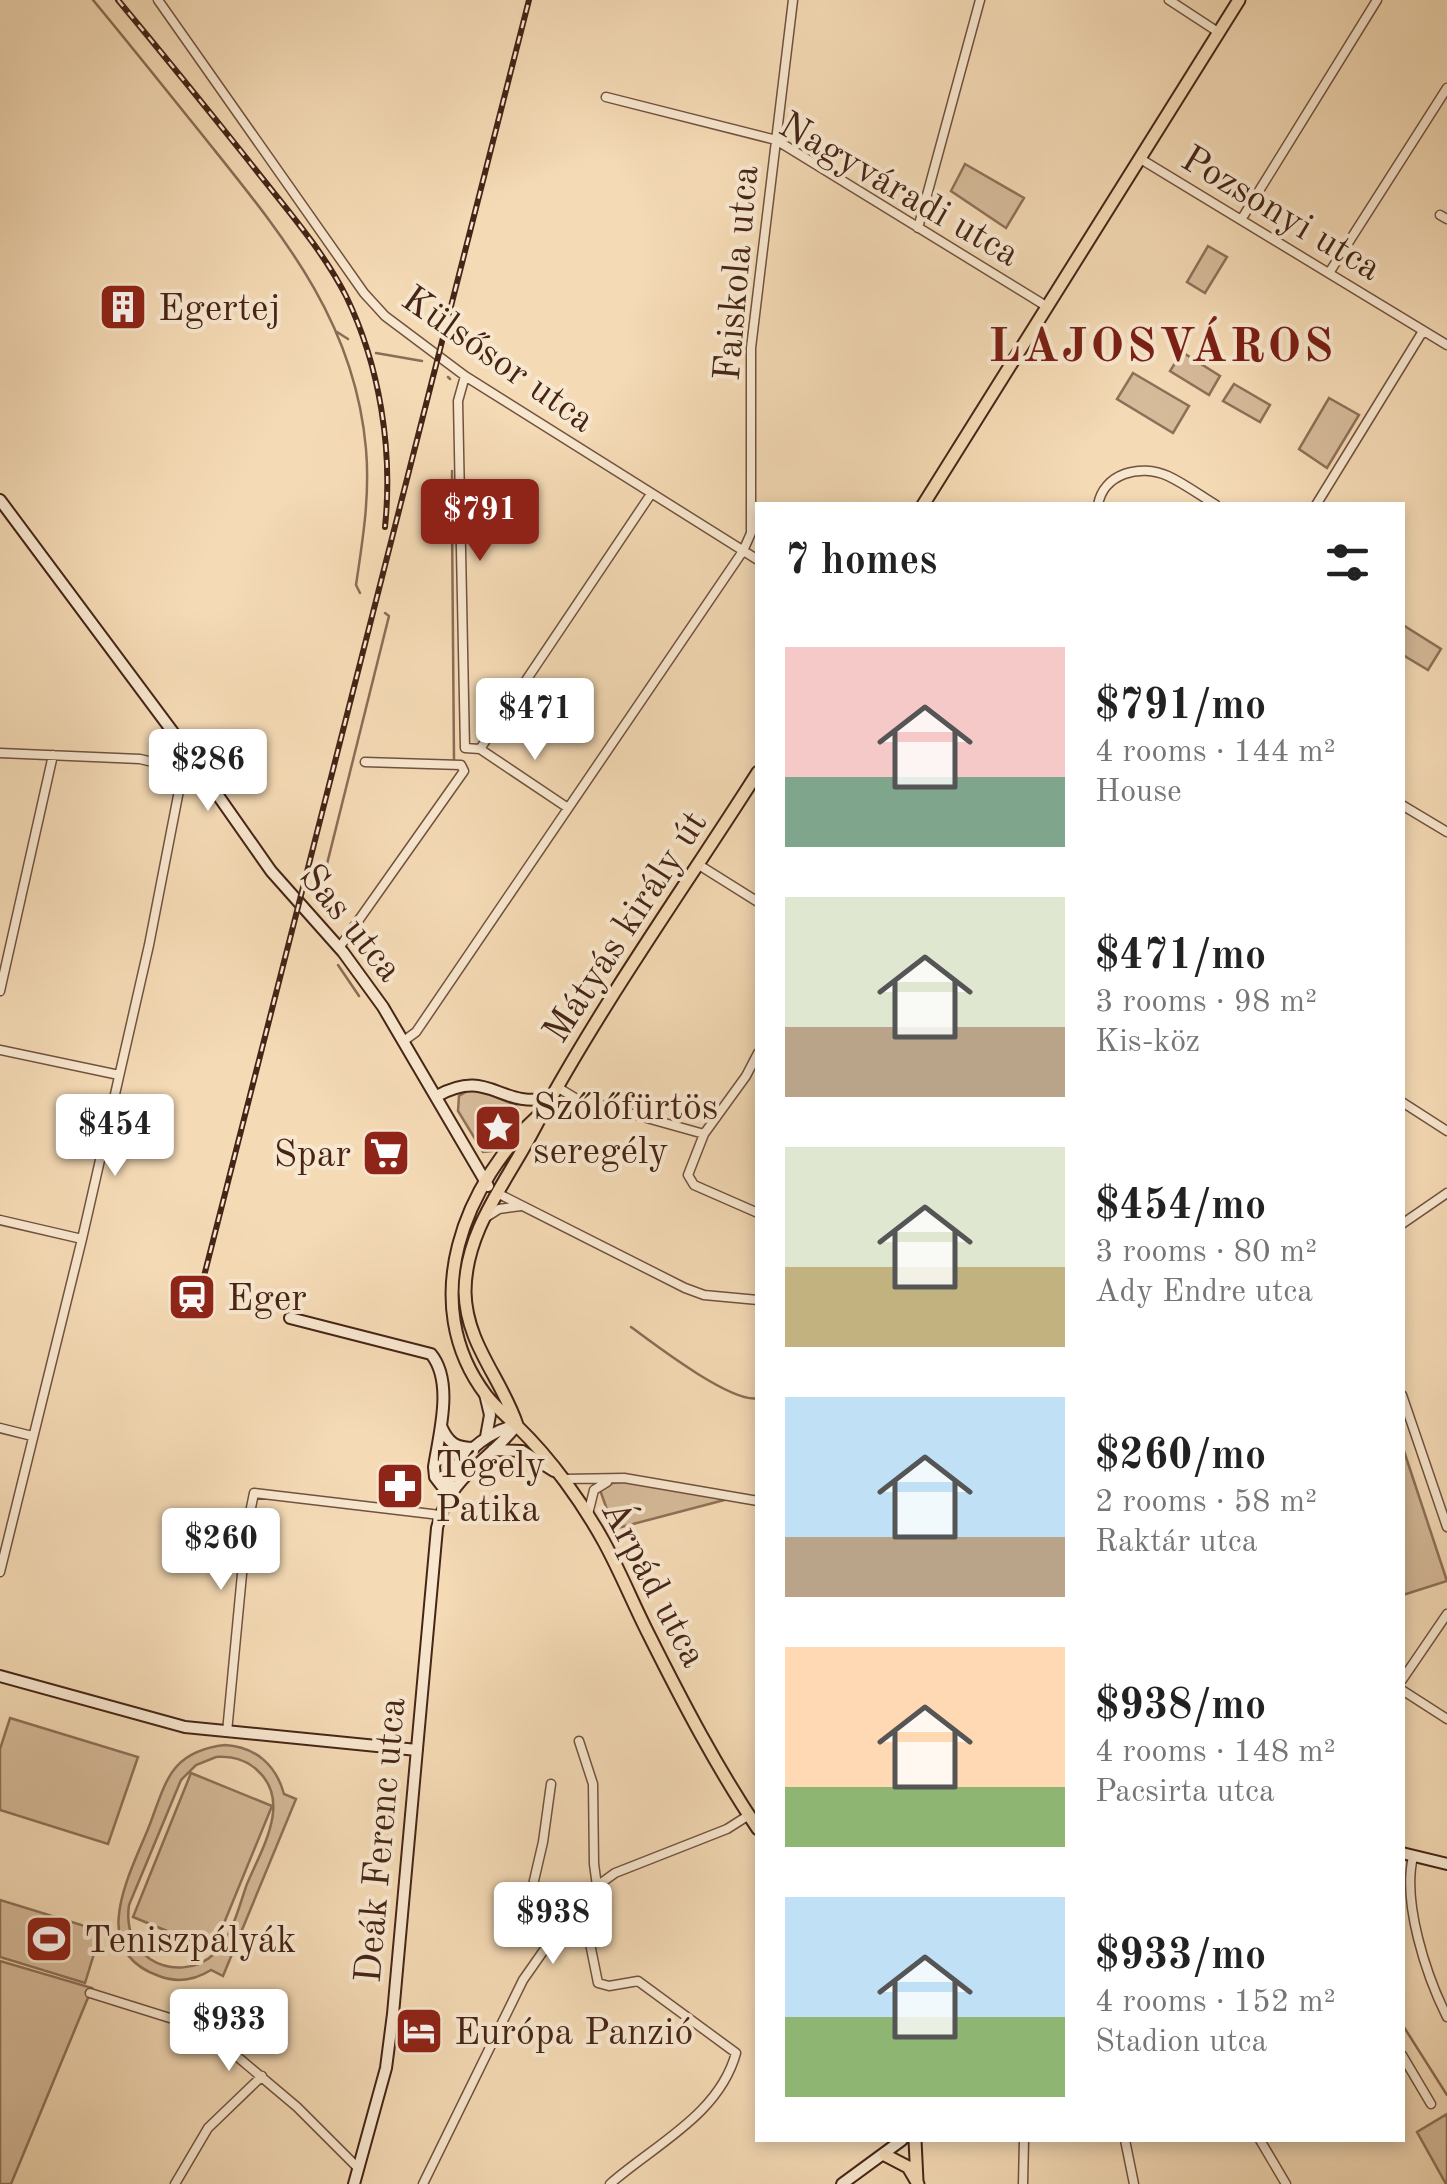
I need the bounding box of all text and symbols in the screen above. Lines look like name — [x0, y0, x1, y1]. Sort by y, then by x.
street label: Nagyváradi utca — [772, 107, 1025, 275]
street label: Pozsonyi utca — [1174, 140, 1387, 289]
street label: Faiskola utca — [710, 164, 766, 383]
street label: Külsősor utca — [394, 280, 601, 441]
building icon: Egertej — [97, 281, 149, 333]
place label: Egertej — [158, 291, 281, 329]
district label: LAJOSVÁROS — [988, 316, 1336, 372]
pin: $791 — [421, 479, 539, 564]
text: $791 — [443, 495, 517, 527]
icon: filters — [1320, 535, 1375, 590]
text: 7 homes — [785, 541, 937, 583]
pin: $471 — [476, 678, 594, 763]
text: $791/mo — [1095, 686, 1266, 728]
icon: home — [865, 687, 985, 807]
text: $471 — [498, 694, 572, 726]
pin: $286 — [149, 729, 267, 814]
text: 4 rooms · 144 m² — [1095, 737, 1336, 769]
text: $286 — [171, 745, 245, 777]
text: House — [1095, 777, 1182, 809]
street label: Mátyás király út — [538, 805, 715, 1050]
street label: Sas utca — [291, 858, 408, 990]
text: $471/mo — [1095, 936, 1266, 978]
icon: home — [865, 937, 985, 1057]
text: 3 rooms · 98 m² — [1095, 987, 1317, 1019]
text: Kis-köz — [1095, 1027, 1200, 1059]
place label: Szőlőfürtös seregély — [533, 1090, 718, 1172]
pin: $454 — [56, 1094, 174, 1179]
place icon: Szőlőfürtös seregély — [472, 1102, 524, 1154]
text: $454 — [78, 1110, 152, 1142]
supermarket icon: Spar — [360, 1127, 412, 1179]
place label: Spar — [273, 1137, 351, 1175]
text: $454/mo — [1095, 1186, 1266, 1228]
icon: home — [865, 1187, 985, 1307]
text: 3 rooms · 80 m² — [1095, 1237, 1317, 1269]
station icon: Eger — [166, 1271, 218, 1323]
text: Ady Endre utca — [1095, 1277, 1313, 1309]
place label: Eger — [227, 1281, 307, 1319]
text: $260/mo — [1095, 1436, 1266, 1478]
icon: home — [865, 1437, 985, 1557]
place label: Tégely Patika — [435, 1448, 545, 1530]
pharmacy icon: Tégely Patika — [374, 1460, 426, 1512]
text: 2 rooms · 58 m² — [1095, 1487, 1317, 1519]
street label: Árpád utca — [593, 1492, 718, 1674]
pin: $260 — [162, 1508, 280, 1593]
text: $260 — [184, 1524, 258, 1556]
text: Raktár utca — [1095, 1527, 1258, 1559]
text: $938/mo — [1095, 1686, 1266, 1728]
icon: home — [865, 1687, 985, 1807]
street label: Deák Ferenc utca — [351, 1696, 413, 1985]
text: 4 rooms · 148 m² — [1095, 1737, 1336, 1769]
text: Pacsirta utca — [1095, 1777, 1275, 1809]
pin: $938 — [494, 1882, 612, 1967]
text: $938 — [516, 1898, 590, 1930]
sports icon: Teniszpályák — [23, 1913, 75, 1965]
place label: Teniszpályák — [84, 1923, 296, 1961]
text: $933/mo — [1095, 1936, 1266, 1978]
icon: home — [865, 1937, 985, 2057]
text: 4 rooms · 152 m² — [1095, 1987, 1336, 2019]
pin: $933 — [170, 1989, 288, 2074]
text: $933 — [192, 2005, 266, 2037]
hotel icon: Európa Panzió — [393, 2005, 445, 2057]
place label: Európa Panzió — [454, 2015, 693, 2053]
text: Stadion utca — [1095, 2027, 1267, 2059]

